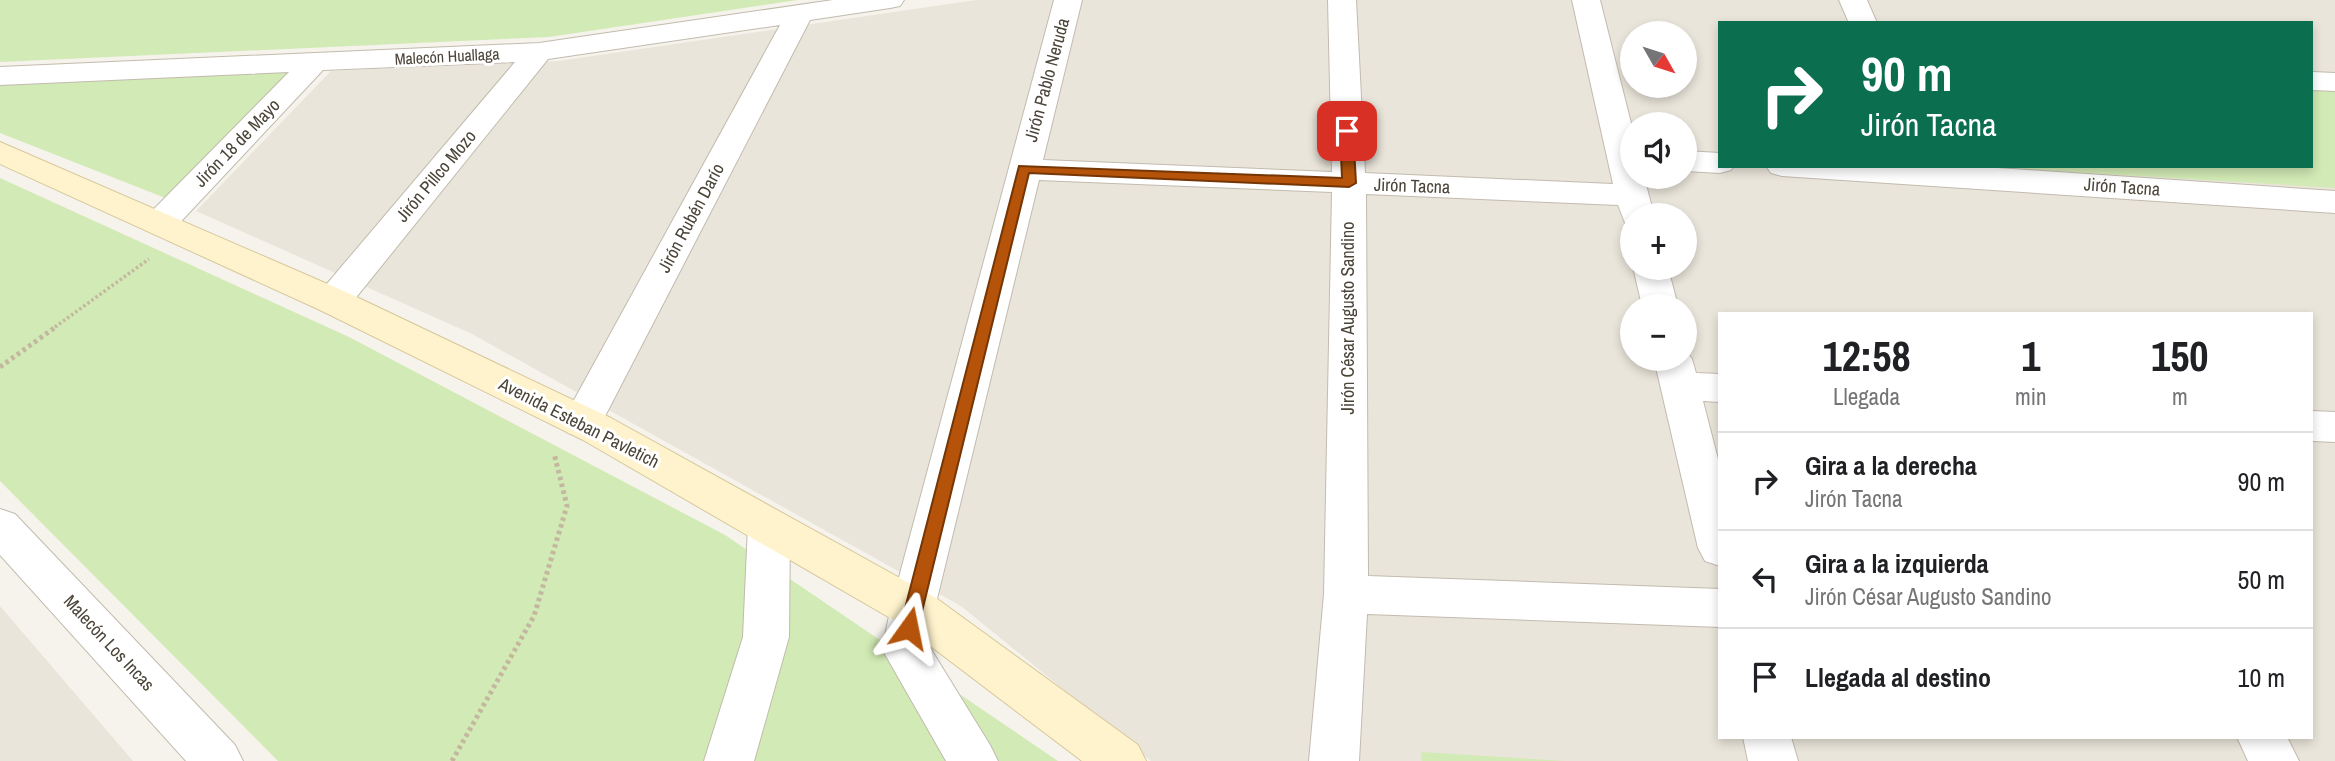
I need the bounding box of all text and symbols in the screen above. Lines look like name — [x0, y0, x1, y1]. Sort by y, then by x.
street label: Jirón Pablo Neruda — [1018, 15, 1075, 145]
north arrow — [1620, 21, 1698, 98]
map controls — [1620, 21, 1697, 371]
text: 90 m — [1861, 40, 1953, 106]
street label: Malecón Huallaga — [394, 42, 501, 70]
icon: right — [1746, 49, 1837, 140]
street label: Jirón 18 de Mayo — [188, 93, 285, 192]
pin — [1317, 101, 1377, 161]
text: Jirón Tacna — [1861, 103, 1997, 146]
icon: arrive — [1328, 112, 1366, 150]
button: sound — [1620, 112, 1697, 189]
street label: Jirón Pillco Mozo — [390, 124, 482, 227]
street label: Jirón Rubén Darío — [651, 159, 730, 277]
street label: Jirón Tacna — [2083, 171, 2161, 202]
street label: Jirón Tacna — [1373, 172, 1451, 199]
button: + — [1620, 203, 1697, 280]
street label: Jirón César Augusto Sandino — [1335, 222, 1360, 414]
button: − — [1620, 294, 1697, 371]
text: 12:58 — [1823, 328, 1911, 384]
text: 1 — [2021, 328, 2040, 384]
text: 150 — [2151, 328, 2209, 384]
street label: Avenida Esteban Pavletich — [494, 371, 664, 474]
text: Llegada — [1833, 381, 1900, 412]
text: min — [2015, 381, 2047, 412]
text: m — [2172, 381, 2188, 412]
text: Gira a la derecha — [1805, 448, 1977, 483]
icon: right — [1746, 462, 1784, 500]
text: 90 m — [2238, 464, 2285, 499]
text: Jirón Tacna — [1805, 483, 1903, 514]
text: Gira a la izquierda — [1805, 546, 1989, 581]
icon: left — [1746, 560, 1784, 598]
text: 50 m — [2238, 562, 2285, 597]
text: Jirón César Augusto Sandino — [1805, 581, 2051, 612]
street label: Malecón Los Incas — [58, 589, 160, 696]
position arrow — [872, 591, 946, 665]
icon: arrive — [1746, 658, 1784, 696]
text: Llegada al destino — [1805, 660, 1991, 695]
text: 10 m — [2238, 660, 2285, 695]

